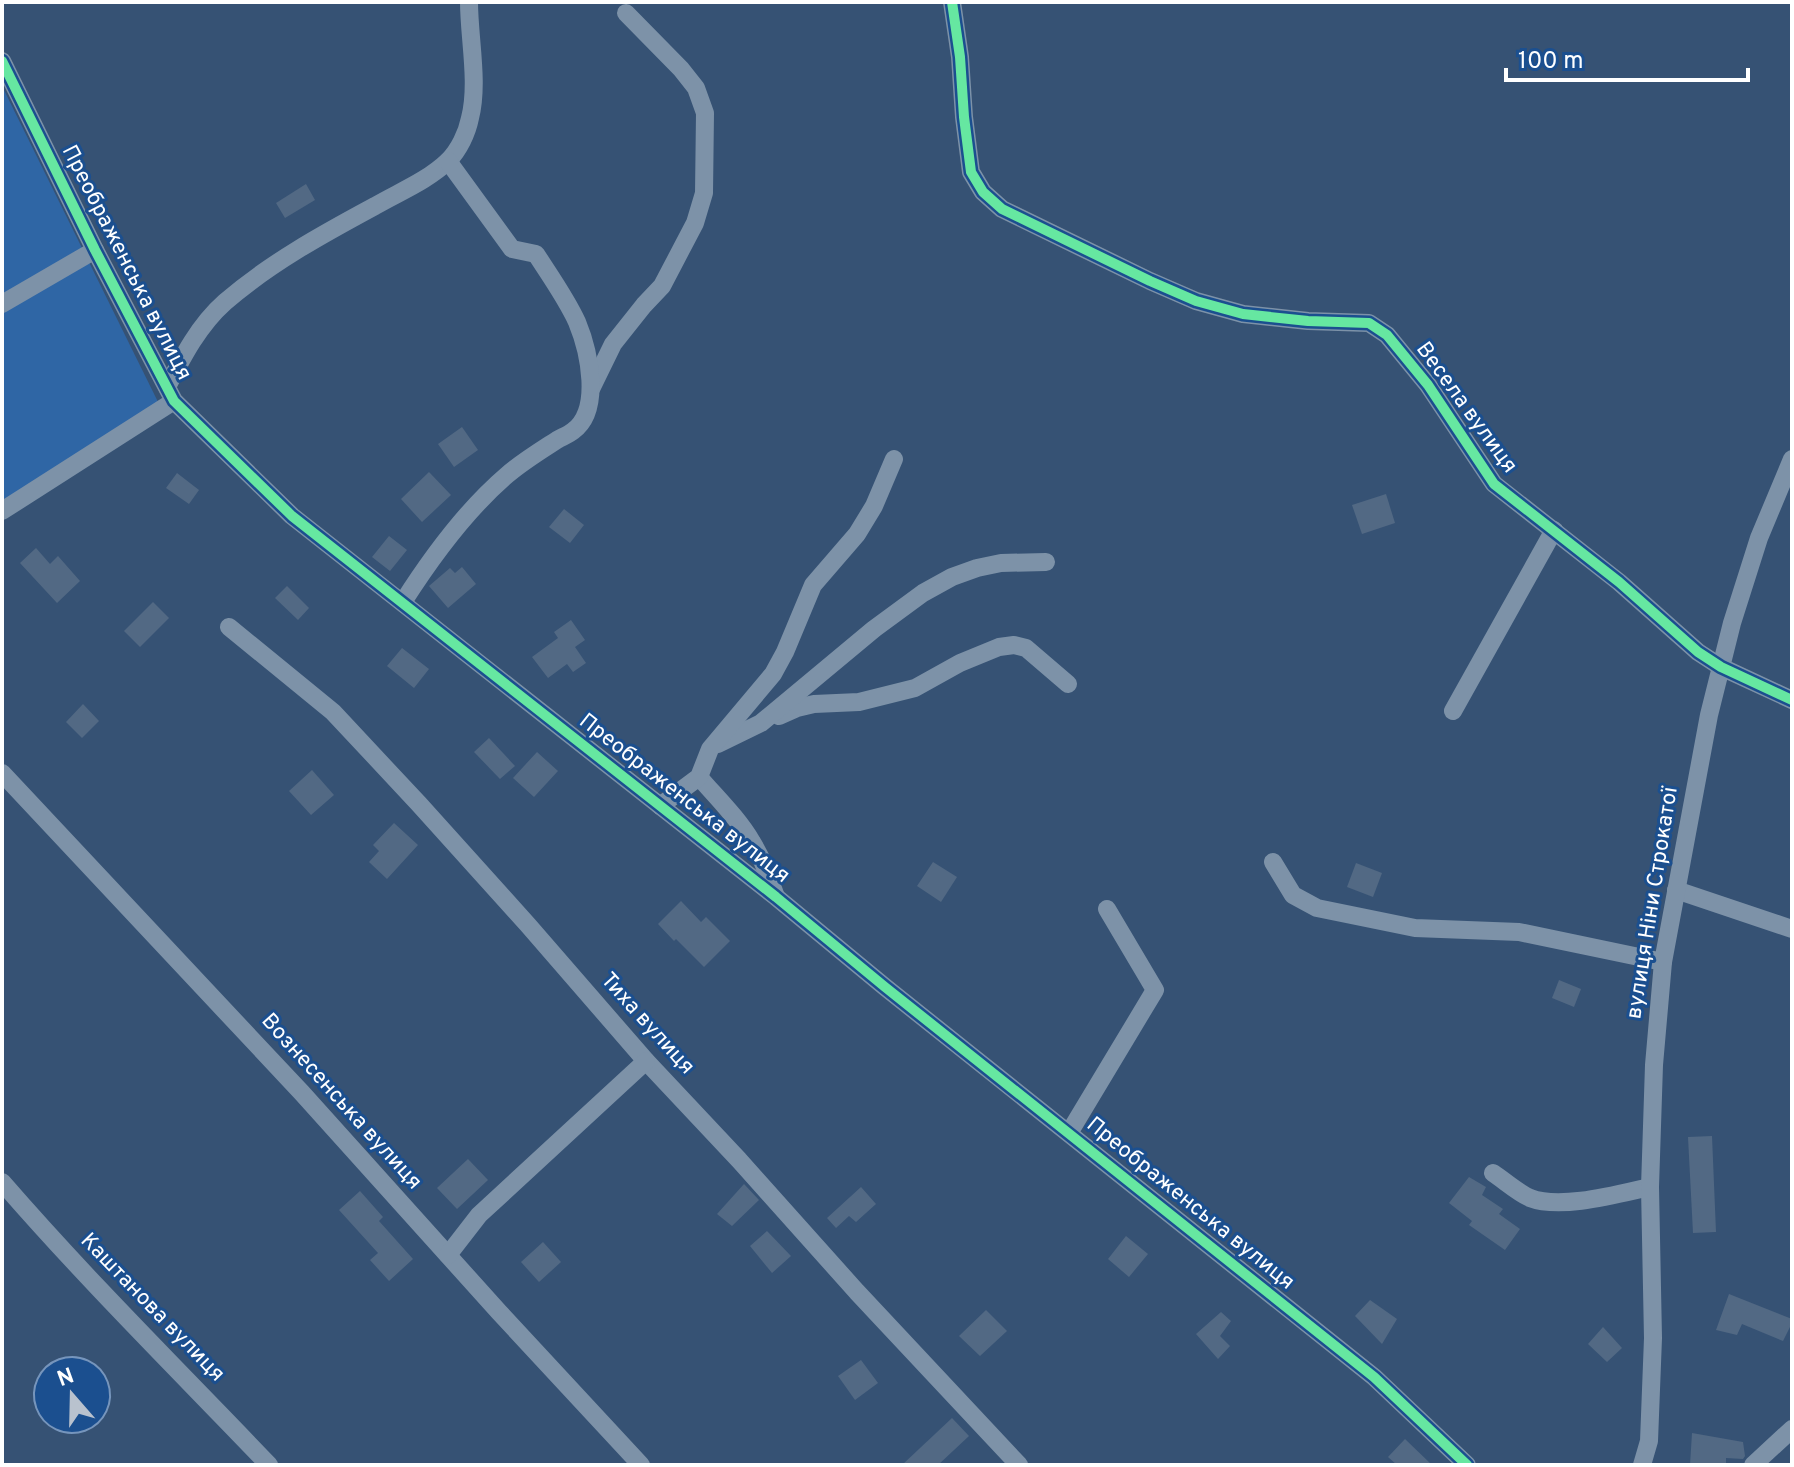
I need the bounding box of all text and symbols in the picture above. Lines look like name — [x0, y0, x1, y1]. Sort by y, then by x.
scale bar — [1506, 32, 1748, 82]
text: 100 m — [1518, 47, 1584, 77]
street label: Преображенська вулиця — [55, 141, 197, 385]
street label: Весела вулиця — [1409, 337, 1523, 479]
street label: Преображенська вулиця — [573, 708, 795, 890]
street label: вулиця Ніни Строкатої — [1621, 785, 1685, 1021]
street label: Тиха вулиця — [594, 967, 700, 1081]
street label: Вознесенська вулиця — [255, 1008, 427, 1196]
street label: Преображенська вулиця — [1080, 1112, 1300, 1296]
street label: Каштанова вулиця — [74, 1228, 230, 1388]
north arrow — [32, 1355, 112, 1435]
text: N — [54, 1363, 78, 1394]

